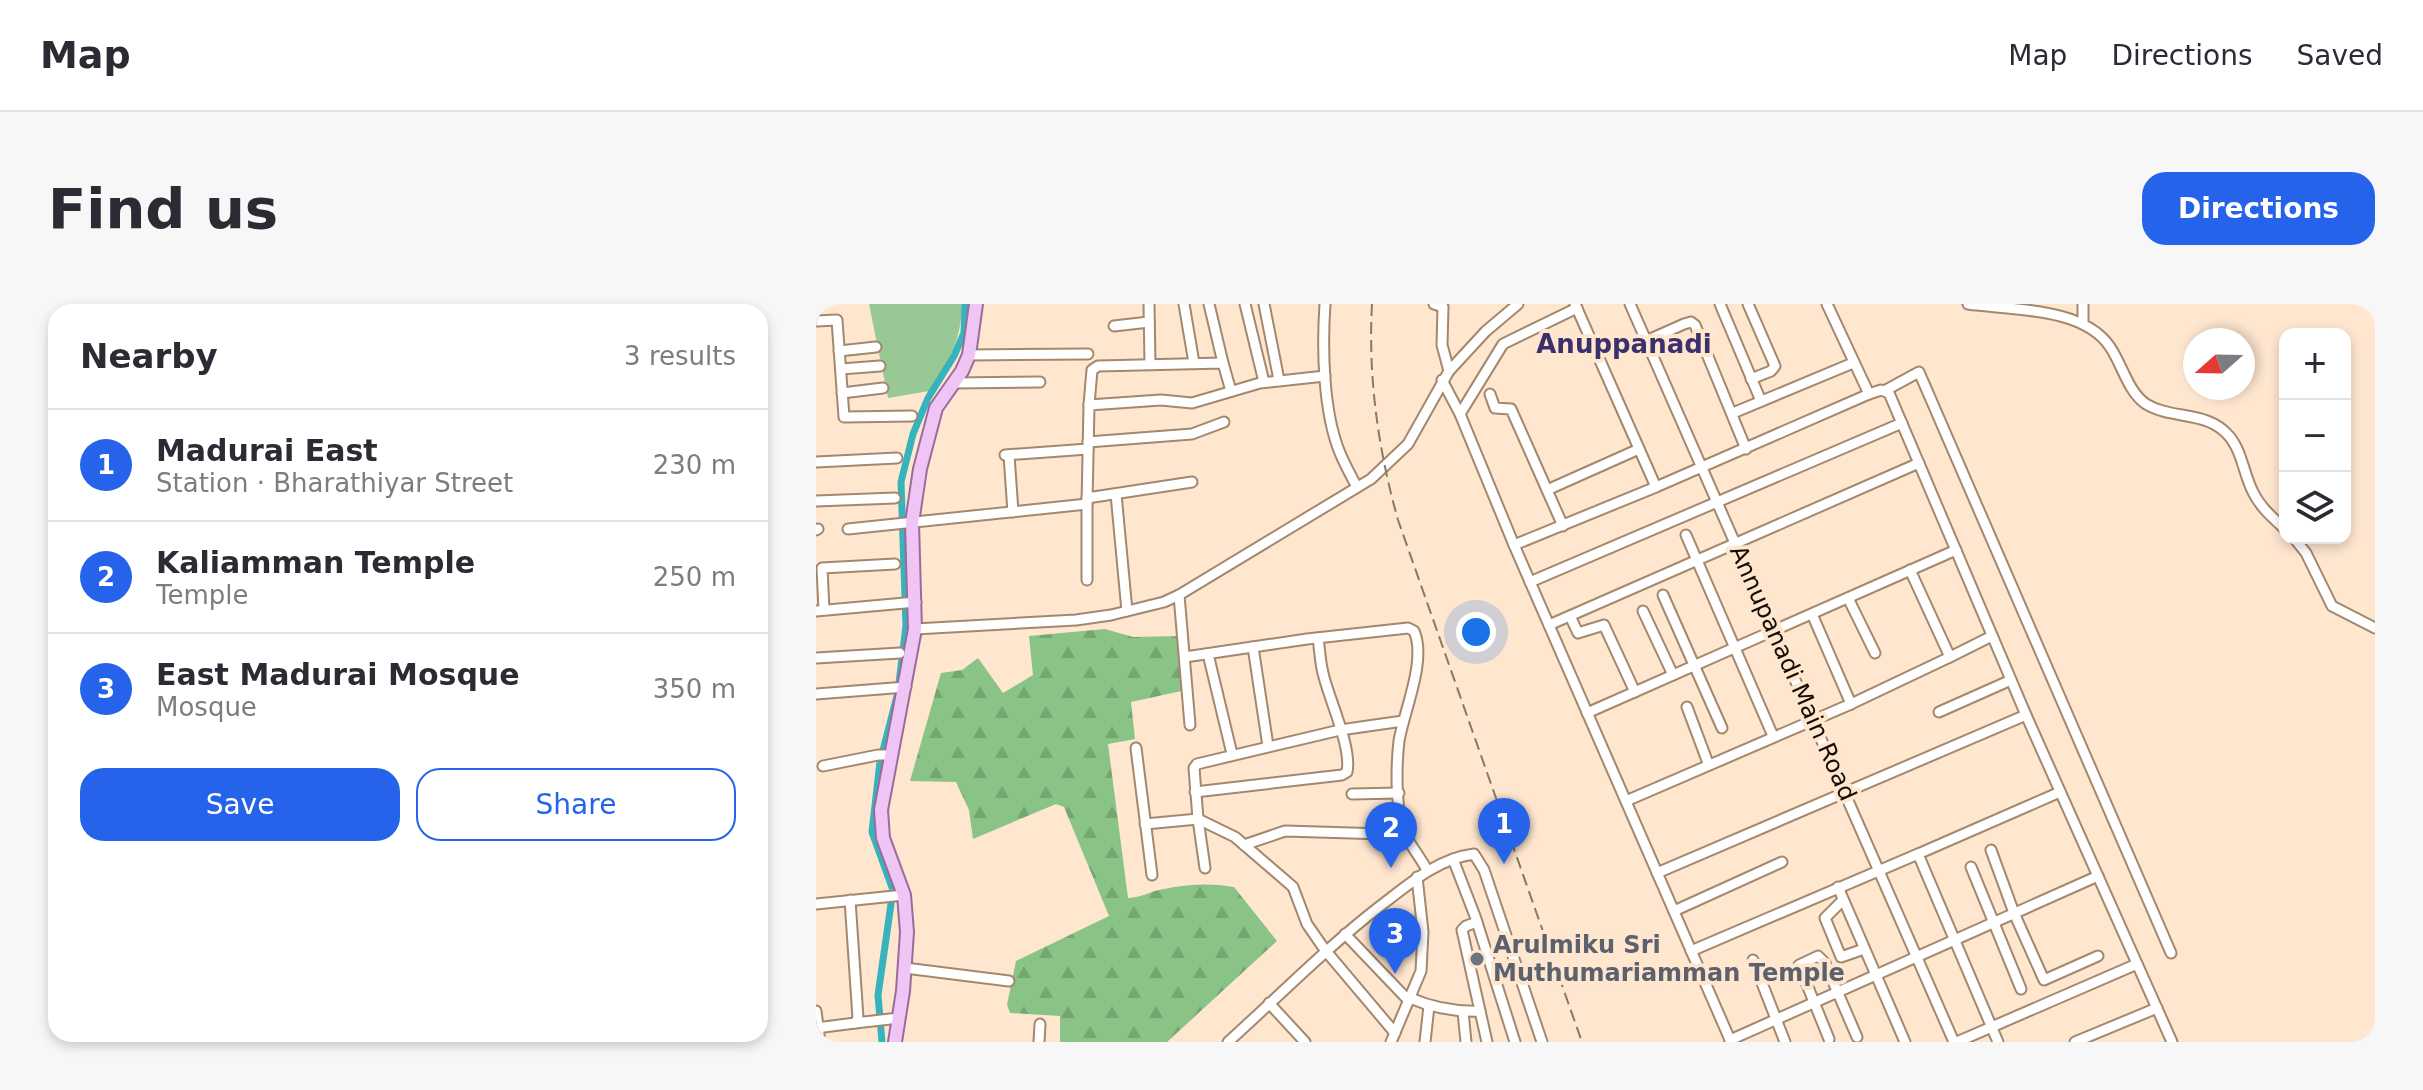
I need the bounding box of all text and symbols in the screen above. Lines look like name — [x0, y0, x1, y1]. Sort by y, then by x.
text: Map — [40, 33, 131, 77]
text: Map — [2008, 39, 2067, 72]
text: Directions — [2111, 39, 2252, 72]
text: Saved — [2296, 39, 2383, 72]
button: Directions — [2142, 172, 2375, 245]
text: Find us — [48, 176, 278, 241]
north arrow — [2183, 328, 2255, 400]
map controls — [2279, 328, 2351, 544]
button: + — [2279, 328, 2351, 400]
district label: Anuppanadi — [1536, 329, 1712, 359]
text: Nearby — [80, 336, 218, 376]
text: 3 results — [624, 341, 736, 371]
button: − — [2279, 400, 2351, 472]
text: Madurai East — [156, 433, 378, 468]
text: 1 — [97, 450, 115, 480]
text: 230 m — [653, 450, 736, 480]
text: Station · Bharathiyar Street — [156, 468, 513, 498]
button: layers — [2279, 472, 2351, 544]
street label: Annupanadi Main Road — [1724, 541, 1862, 805]
text: Kaliamman Temple — [156, 545, 475, 580]
text: 2 — [97, 562, 115, 592]
text: 250 m — [653, 562, 736, 592]
text: Temple — [156, 580, 249, 610]
your location — [1456, 612, 1496, 652]
text: East Madurai Mosque — [156, 657, 520, 692]
text: 3 — [97, 674, 115, 704]
text: 350 m — [653, 674, 736, 704]
text: Mosque — [156, 692, 257, 722]
button: Save — [80, 768, 400, 841]
button: Share — [416, 768, 736, 841]
pin: 1 — [1478, 798, 1530, 864]
pin: 2 — [1365, 802, 1417, 868]
pin: 3 — [1369, 908, 1421, 974]
place label: Arulmiku Sri Muthumariamman Temple — [1493, 931, 1845, 987]
marker: Arulmiku Sri Muthumariamman Temple — [1468, 950, 1486, 968]

